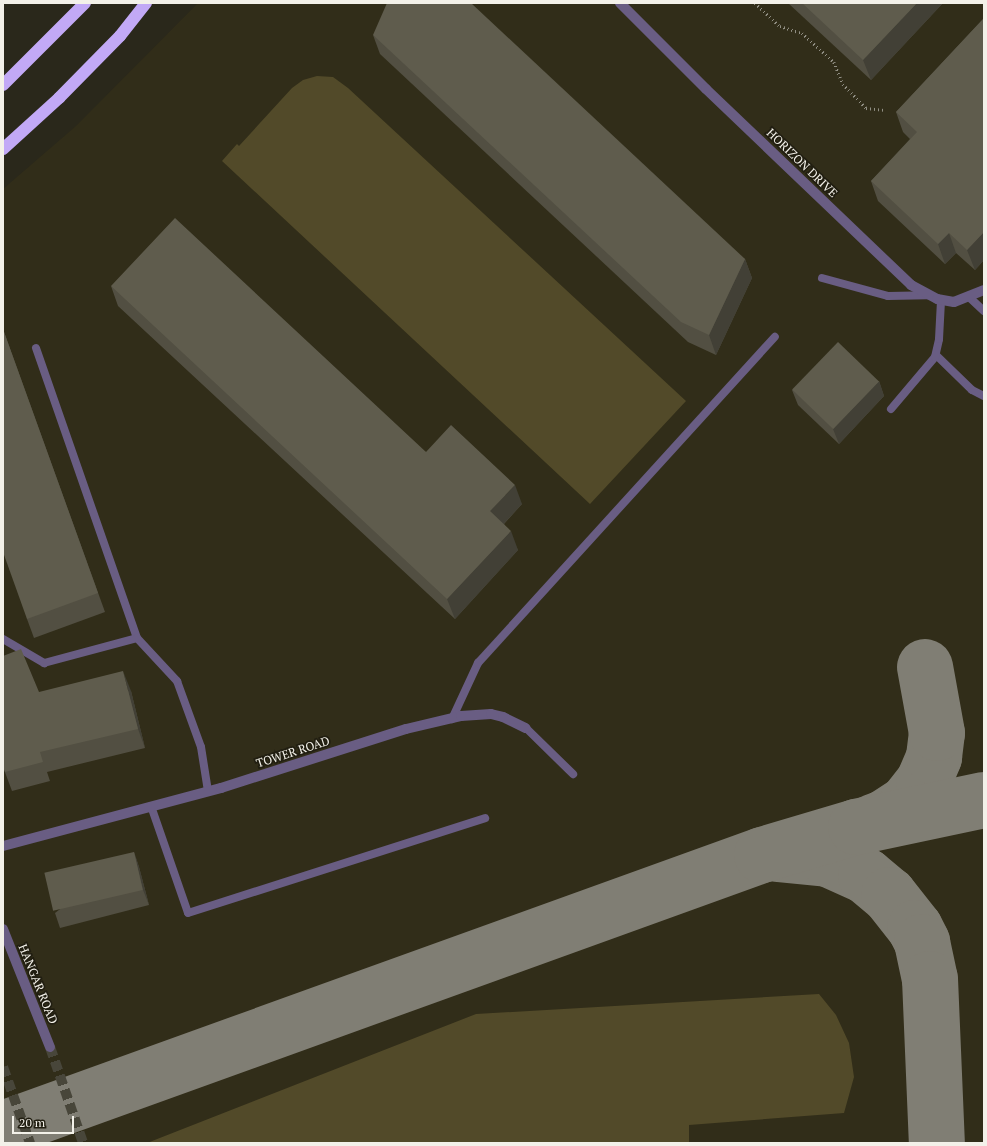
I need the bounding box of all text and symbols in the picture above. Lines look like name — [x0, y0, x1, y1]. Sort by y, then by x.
street label: HORIZON DRIVE — [764, 126, 840, 200]
street label: TOWER ROAD — [254, 733, 332, 771]
street label: HANGAR ROAD — [15, 942, 61, 1026]
scale bar — [14, 1108, 76, 1134]
text: 20 m — [19, 1115, 45, 1130]

